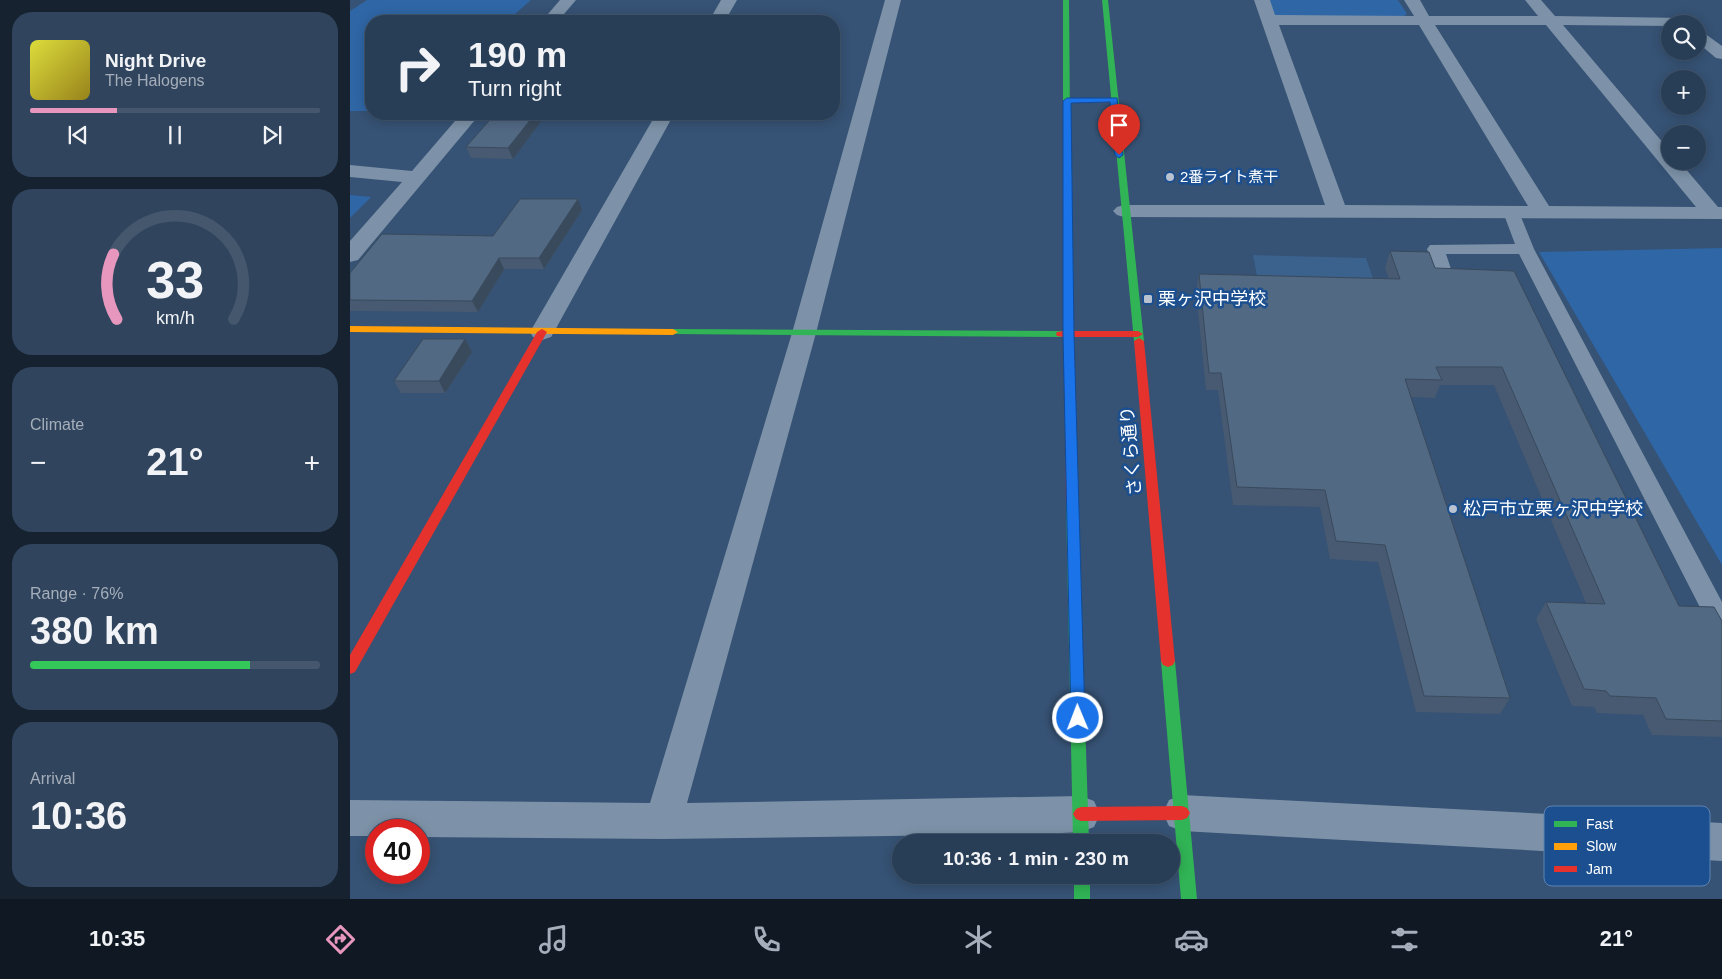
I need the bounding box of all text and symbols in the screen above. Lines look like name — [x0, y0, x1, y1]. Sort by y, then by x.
map controls — [1661, 15, 1706, 170]
button: search — [1661, 15, 1706, 60]
icon: right — [385, 35, 450, 100]
text: 190 m — [468, 35, 567, 74]
text: Night Drive — [105, 50, 206, 71]
button: + — [1661, 70, 1706, 115]
text: The Halogens — [105, 72, 205, 89]
text: Turn right — [468, 76, 561, 101]
pin — [1098, 104, 1140, 155]
icon: arrive — [1105, 111, 1133, 139]
icon: previous — [64, 121, 92, 149]
icon: pause — [161, 121, 189, 149]
icon: next — [258, 121, 286, 149]
button: − — [1661, 125, 1706, 170]
place label: 2番ライト煮干 — [1180, 168, 1278, 185]
marker: 2番ライト煮干 — [1164, 171, 1176, 183]
text: 33 — [146, 251, 204, 309]
place label: 栗ヶ沢中学校 — [1158, 289, 1266, 309]
marker: 栗ヶ沢中学校 — [1142, 293, 1154, 305]
text: km/h — [156, 308, 194, 328]
street label: さくら通り — [1117, 405, 1145, 497]
text: Climate — [30, 416, 84, 433]
text: 21° — [146, 441, 204, 483]
text: − — [30, 447, 46, 478]
text: + — [304, 447, 320, 478]
place label: 松戸市立栗ヶ沢中学校 — [1463, 499, 1643, 519]
marker: 松戸市立栗ヶ沢中学校 — [1447, 503, 1459, 515]
text: Range · 76% — [30, 585, 123, 602]
text: 380 km — [30, 610, 159, 652]
position arrow — [1051, 691, 1103, 743]
text: Arrival — [30, 770, 75, 787]
text: 10:36 — [30, 795, 127, 837]
legend — [1544, 806, 1710, 886]
text: Fast — [1586, 816, 1613, 832]
speed limit sign: 40 — [365, 819, 430, 884]
text: Slow — [1586, 838, 1617, 854]
text: 10:36 · 1 min · 230 m — [943, 848, 1129, 869]
text: Jam — [1586, 861, 1612, 877]
icon: directions — [323, 922, 358, 957]
icon: music — [536, 922, 571, 957]
icon: phone — [749, 922, 784, 957]
icon: climate — [961, 922, 996, 957]
icon: car — [1174, 922, 1209, 957]
icon: filters — [1387, 922, 1422, 957]
text: 10:35 — [89, 926, 145, 951]
text: 21° — [1600, 926, 1633, 951]

